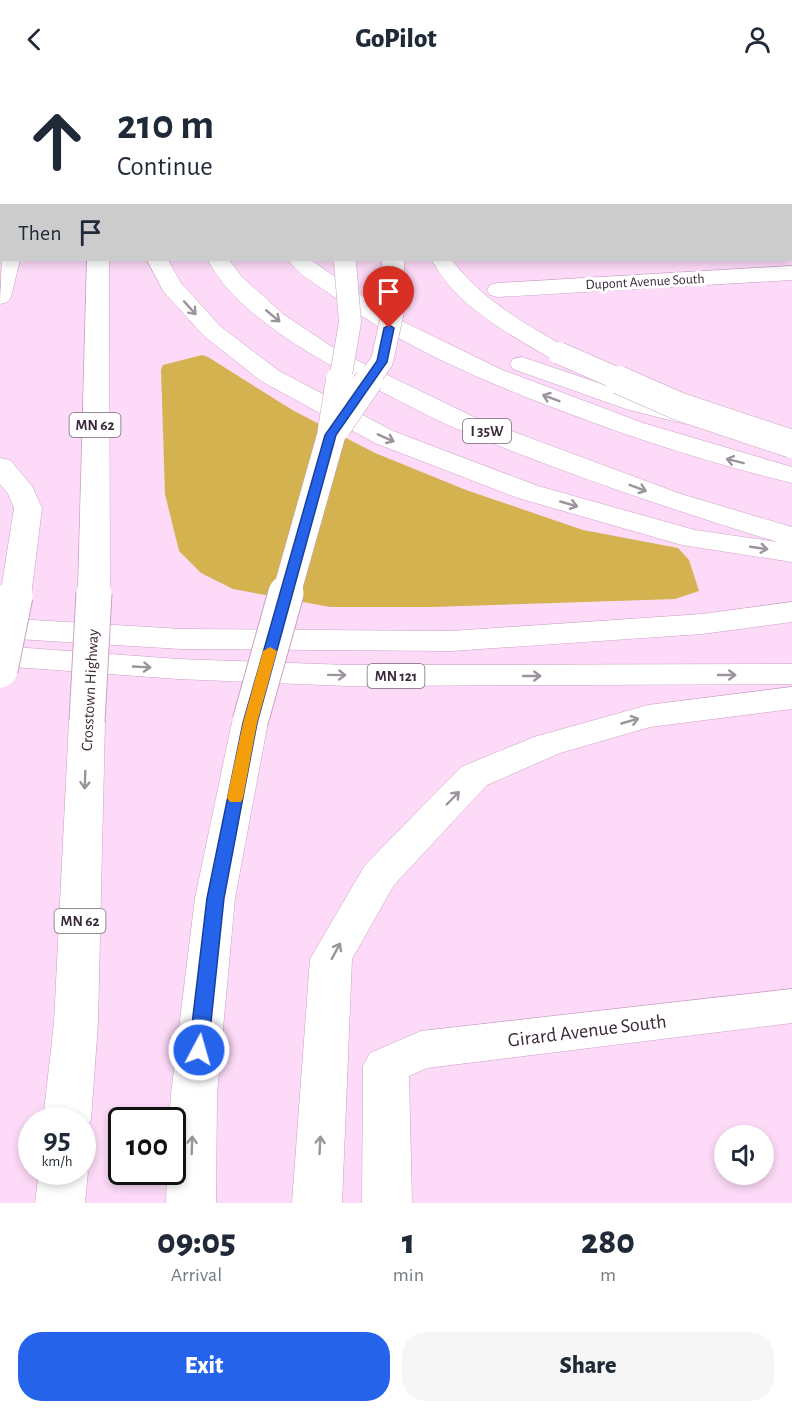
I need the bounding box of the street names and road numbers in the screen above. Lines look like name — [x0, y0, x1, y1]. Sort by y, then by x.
street label: Dupont Avenue South — [585, 272, 705, 292]
road number: MN 62 — [70, 413, 121, 437]
road number: I 35W — [463, 419, 511, 443]
street label: Crosstown Highway — [79, 628, 102, 752]
road number: MN 121 — [368, 664, 424, 688]
road number: MN 62 — [54, 909, 106, 933]
street label: Girard Avenue South — [507, 1011, 668, 1051]

